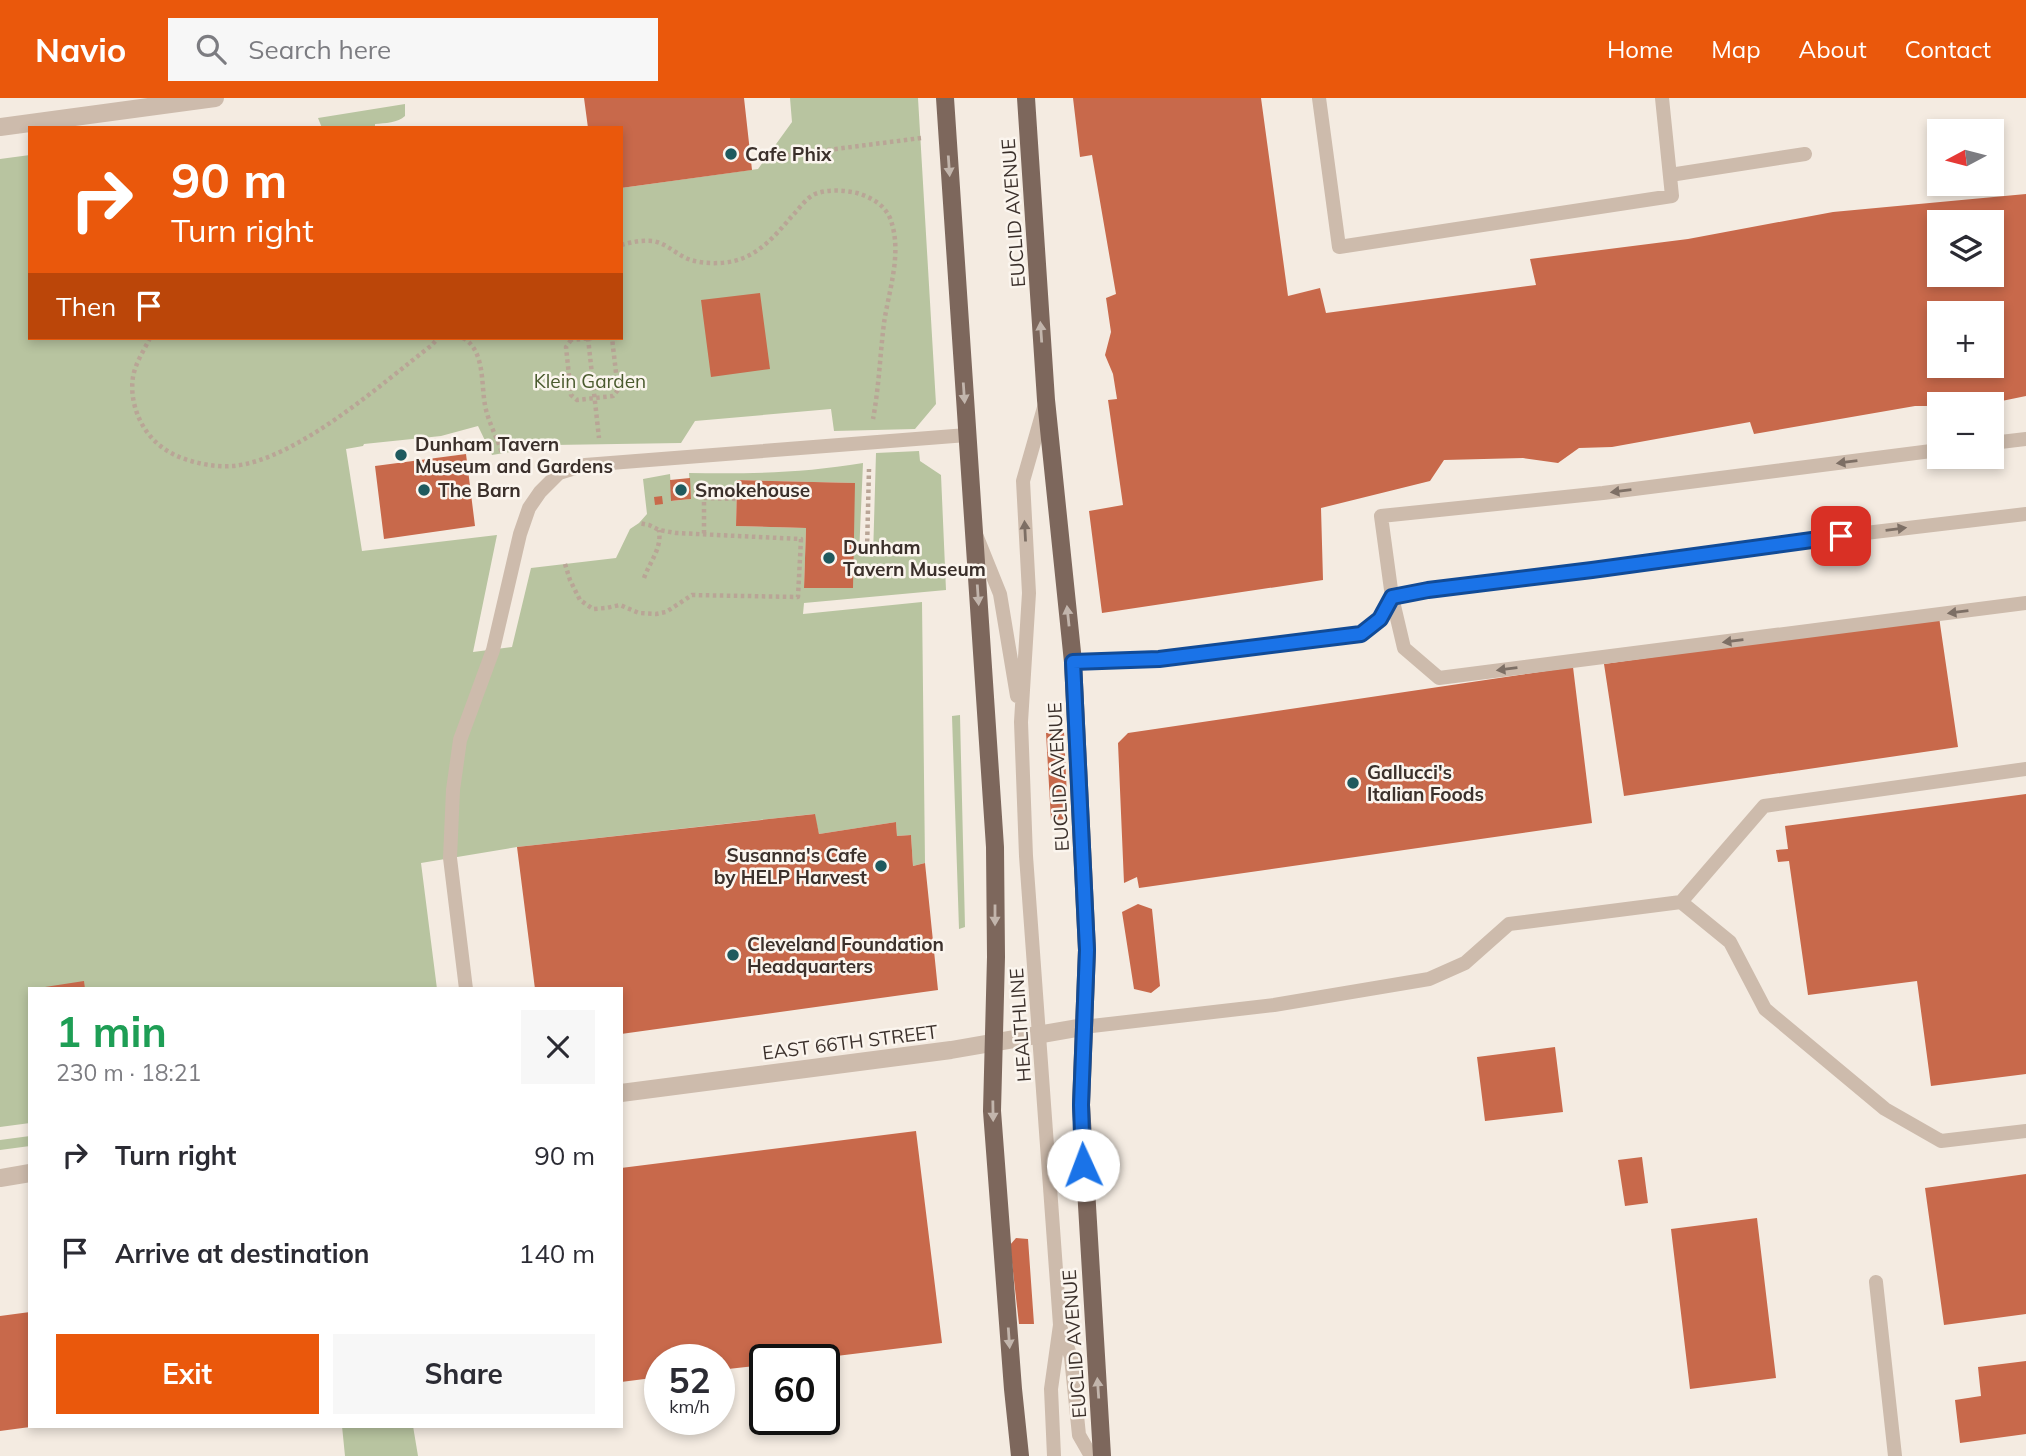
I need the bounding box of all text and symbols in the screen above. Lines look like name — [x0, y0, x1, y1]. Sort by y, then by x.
search box — [168, 18, 658, 81]
text: Navio — [35, 29, 126, 70]
icon: search — [192, 30, 230, 68]
text: Search here — [248, 33, 391, 66]
text: Home — [1607, 34, 1673, 64]
text: Map — [1711, 34, 1761, 64]
text: About — [1799, 34, 1867, 64]
text: Contact — [1905, 34, 1991, 64]
north arrow — [1927, 119, 2004, 196]
map controls — [1927, 119, 2004, 469]
street label: EUCLID AVENUE — [996, 138, 1030, 288]
place label: Cafe Phix — [745, 142, 832, 166]
marker: Cafe Phix — [723, 146, 739, 162]
text: 90 m — [171, 149, 287, 210]
icon: right — [56, 154, 147, 245]
one-way arrow — [944, 155, 955, 177]
text: Turn right — [171, 210, 314, 250]
button: layers — [1927, 210, 2004, 287]
icon: arrive — [130, 287, 168, 325]
text: Then — [56, 290, 116, 323]
button: + — [1927, 301, 2004, 378]
one-way arrow — [1036, 320, 1047, 342]
park label: Klein Garden — [534, 369, 646, 393]
one-way arrow — [959, 382, 970, 404]
button: − — [1927, 392, 2004, 469]
place label: Dunham Tavern Museum and Gardens — [415, 432, 613, 478]
marker: Dunham Tavern Museum and Gardens — [393, 447, 409, 463]
one-way arrow — [1836, 456, 1858, 467]
place label: The Barn — [438, 478, 521, 502]
place label: Smokehouse — [695, 478, 810, 502]
marker: The Barn — [416, 482, 432, 498]
marker: Smokehouse — [673, 482, 689, 498]
one-way arrow — [1610, 485, 1632, 496]
pin — [1811, 506, 1871, 566]
icon: arrive — [1822, 517, 1860, 555]
one-way arrow — [1020, 520, 1031, 542]
one-way arrow — [1885, 524, 1907, 535]
place label: Dunham Tavern Museum — [843, 535, 986, 581]
marker: Dunham Tavern Museum — [821, 550, 837, 566]
one-way arrow — [973, 584, 984, 606]
one-way arrow — [1063, 605, 1074, 627]
one-way arrow — [1947, 606, 1969, 617]
one-way arrow — [1721, 635, 1743, 646]
one-way arrow — [1496, 664, 1518, 675]
street label: EUCLID AVENUE — [1042, 702, 1074, 852]
place label: Gallucci's Italian Foods — [1367, 760, 1484, 806]
marker: Gallucci's Italian Foods — [1345, 775, 1361, 791]
place label: Susanna's Cafe by HELP Harvest — [714, 843, 867, 889]
marker: Susanna's Cafe by HELP Harvest — [873, 858, 889, 874]
one-way arrow — [989, 904, 1001, 926]
place label: Cleveland Foundation Headquarters — [747, 932, 944, 978]
marker: Cleveland Foundation Headquarters — [725, 947, 741, 963]
street label: HEALTHLINE — [1004, 967, 1036, 1083]
text: 1 min — [56, 1005, 167, 1058]
button: close — [521, 1010, 595, 1084]
street label: EAST 66TH STREET — [761, 1019, 939, 1065]
text: 230 m · 18:21 — [56, 1058, 201, 1087]
one-way arrow — [987, 1100, 999, 1122]
position arrow — [1046, 1128, 1120, 1202]
icon: right — [56, 1136, 94, 1174]
text: Turn right — [115, 1139, 236, 1172]
text: 90 m — [534, 1139, 595, 1172]
icon: arrive — [56, 1234, 94, 1272]
text: Arrive at destination — [115, 1237, 370, 1270]
text: 140 m — [519, 1237, 595, 1270]
street label: EUCLID AVENUE — [1057, 1269, 1091, 1419]
one-way arrow — [1004, 1327, 1015, 1349]
button: Exit — [56, 1334, 319, 1414]
button: Share — [333, 1334, 595, 1414]
speed limit sign: 60 — [749, 1344, 840, 1435]
text: 52 — [668, 1358, 711, 1402]
one-way arrow — [1092, 1377, 1103, 1399]
text: km/h — [669, 1395, 710, 1418]

